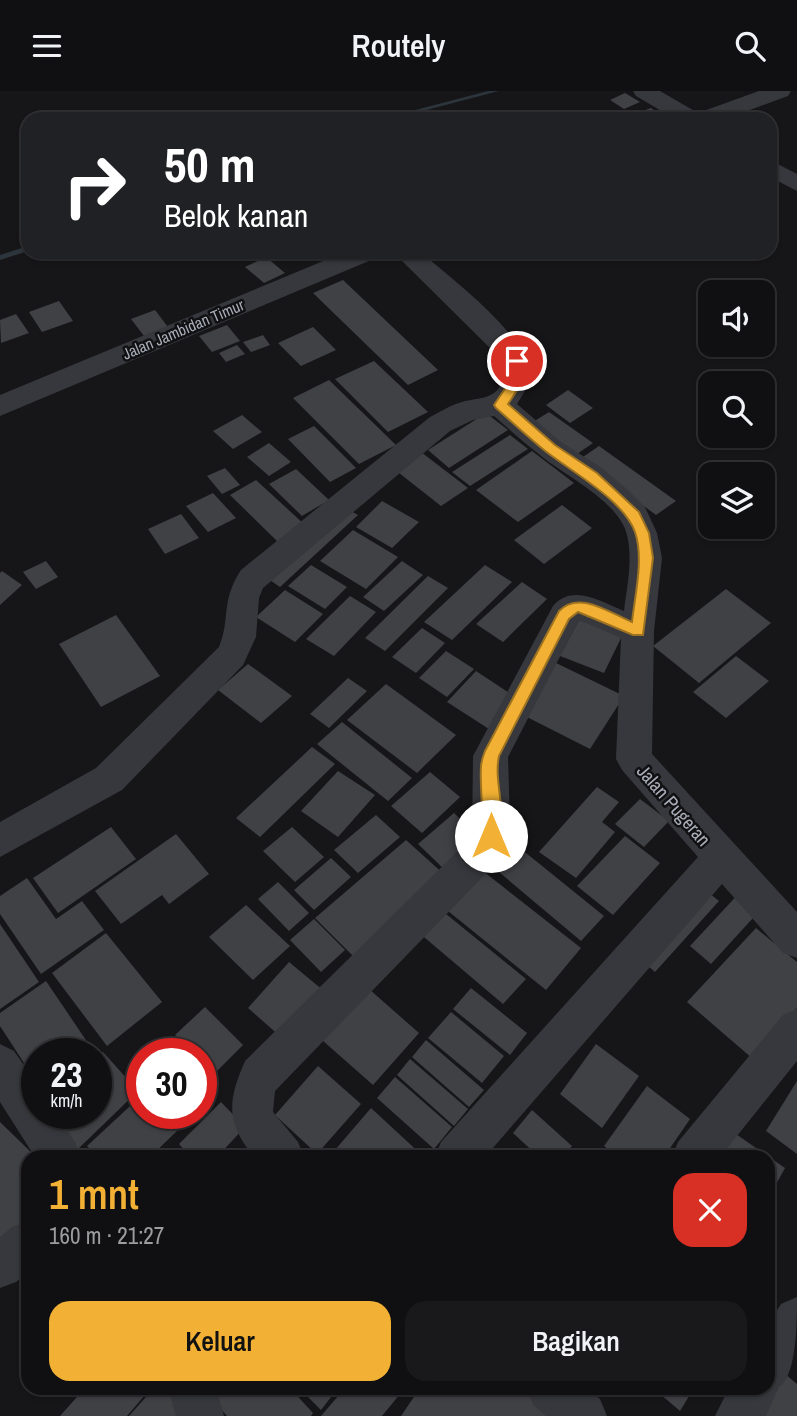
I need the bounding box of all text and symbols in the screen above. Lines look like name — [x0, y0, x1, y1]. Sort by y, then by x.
text: Routely — [352, 24, 445, 67]
icon: menu — [28, 27, 66, 65]
icon: search — [731, 27, 769, 65]
text: 50 m — [164, 131, 256, 197]
icon: right — [49, 140, 140, 231]
text: Belok kanan — [164, 194, 308, 237]
map controls — [698, 280, 775, 539]
button: sound — [698, 280, 775, 357]
street label: Jalan Jambidan Timur — [119, 293, 248, 365]
pin — [487, 331, 547, 391]
icon: arrive — [498, 342, 536, 380]
button: search — [698, 371, 775, 448]
button: layers — [698, 462, 775, 539]
street label: Jalan Pugeran — [631, 759, 717, 851]
position arrow — [454, 799, 528, 873]
speed limit sign: 30 — [126, 1038, 217, 1129]
text: 23 — [51, 1051, 82, 1098]
text: km/h — [51, 1088, 83, 1113]
text: 1 mnt — [49, 1166, 139, 1222]
button: close — [673, 1173, 747, 1247]
text: 160 m · 21:27 — [49, 1220, 164, 1251]
button: Keluar — [49, 1301, 391, 1381]
button: Bagikan — [405, 1301, 747, 1381]

